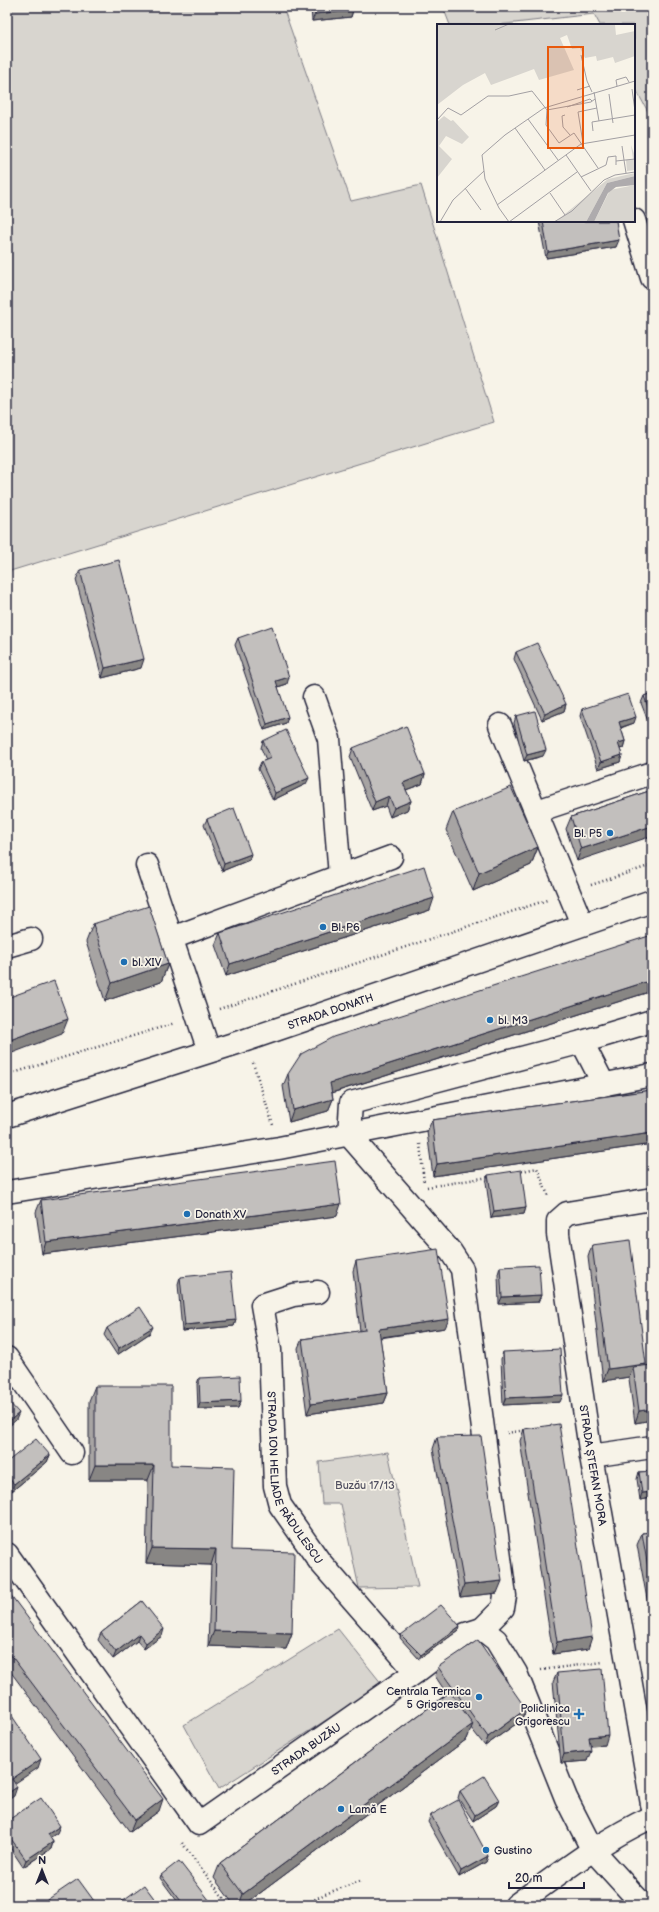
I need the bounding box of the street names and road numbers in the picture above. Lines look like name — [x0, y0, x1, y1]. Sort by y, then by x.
street label: STRADA DONATH — [286, 991, 375, 1032]
street label: STRADA ION HELIADE RĂDULESCU — [265, 1391, 325, 1567]
street label: STRADA ȘTEFAN MORA — [576, 1404, 609, 1527]
street label: STRADA BUZĂU — [269, 1721, 344, 1778]

